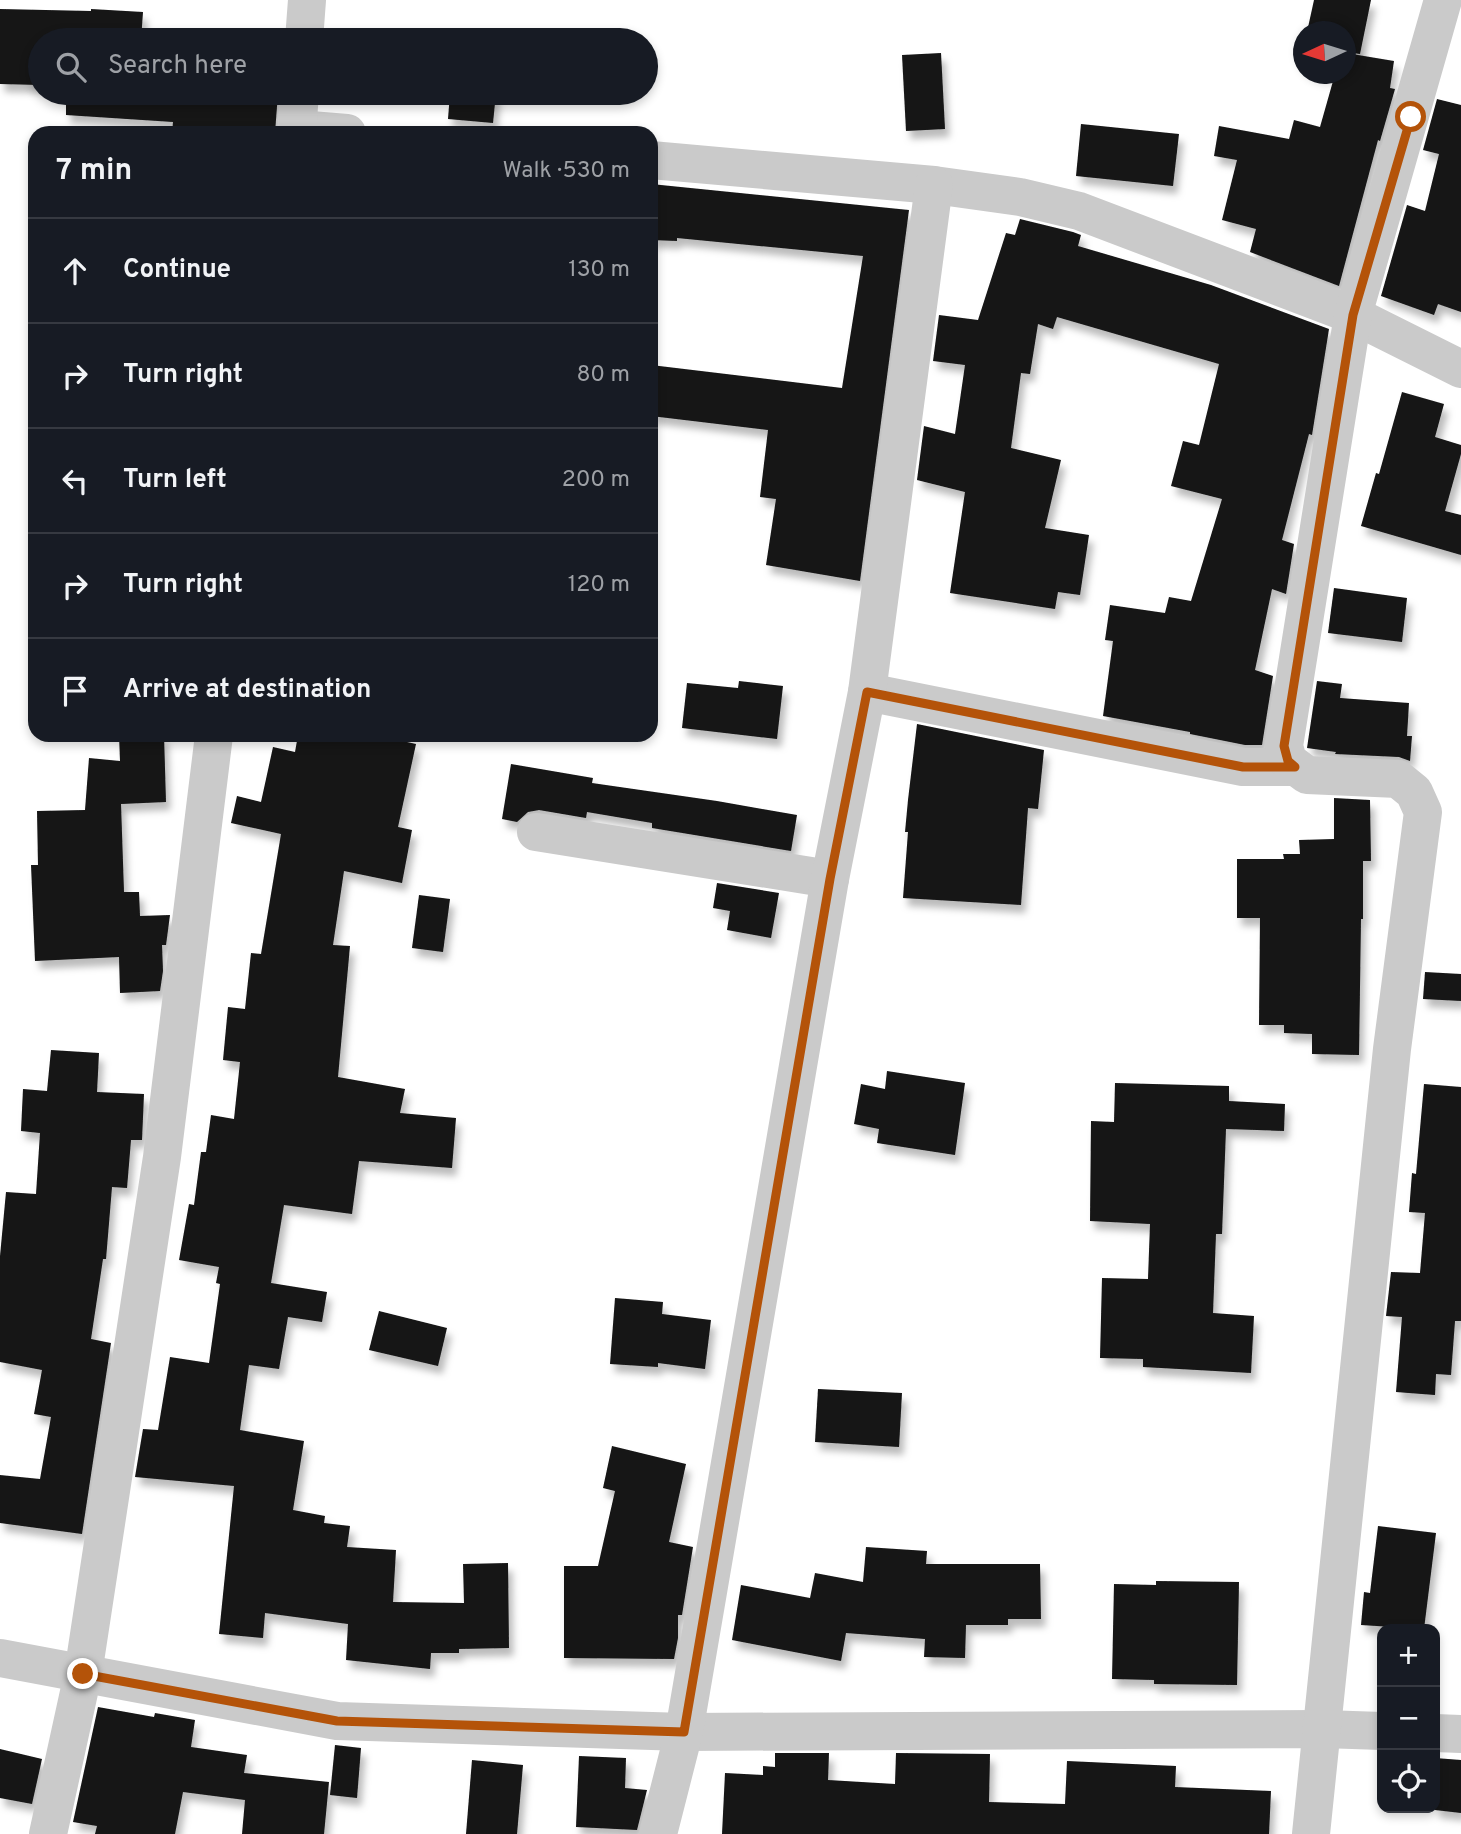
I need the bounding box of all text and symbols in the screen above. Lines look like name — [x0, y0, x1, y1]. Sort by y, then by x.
north arrow — [1293, 21, 1356, 84]
search box — [28, 28, 658, 105]
icon: search — [52, 48, 90, 86]
text: Search here — [108, 50, 247, 83]
route start — [1395, 101, 1426, 132]
text: 7 min — [56, 153, 132, 190]
text: Walk · 530 m — [503, 157, 630, 186]
icon: ahead — [56, 252, 94, 290]
text: Continue — [123, 254, 231, 287]
text: 130 m — [568, 256, 630, 285]
icon: right — [56, 357, 94, 395]
text: Turn right — [123, 359, 243, 392]
text: 80 m — [577, 361, 630, 390]
icon: left — [56, 462, 94, 500]
text: Turn left — [123, 464, 227, 497]
text: 200 m — [562, 466, 630, 495]
icon: right — [56, 567, 94, 605]
text: Turn right — [123, 569, 243, 602]
text: 120 m — [568, 571, 630, 600]
icon: arrive — [56, 672, 94, 710]
text: Arrive at destination — [123, 674, 371, 707]
map controls — [1377, 1624, 1440, 1813]
button: + — [1377, 1624, 1440, 1687]
route end — [67, 1658, 98, 1689]
button: − — [1377, 1687, 1440, 1750]
button: locate — [1377, 1750, 1440, 1813]

